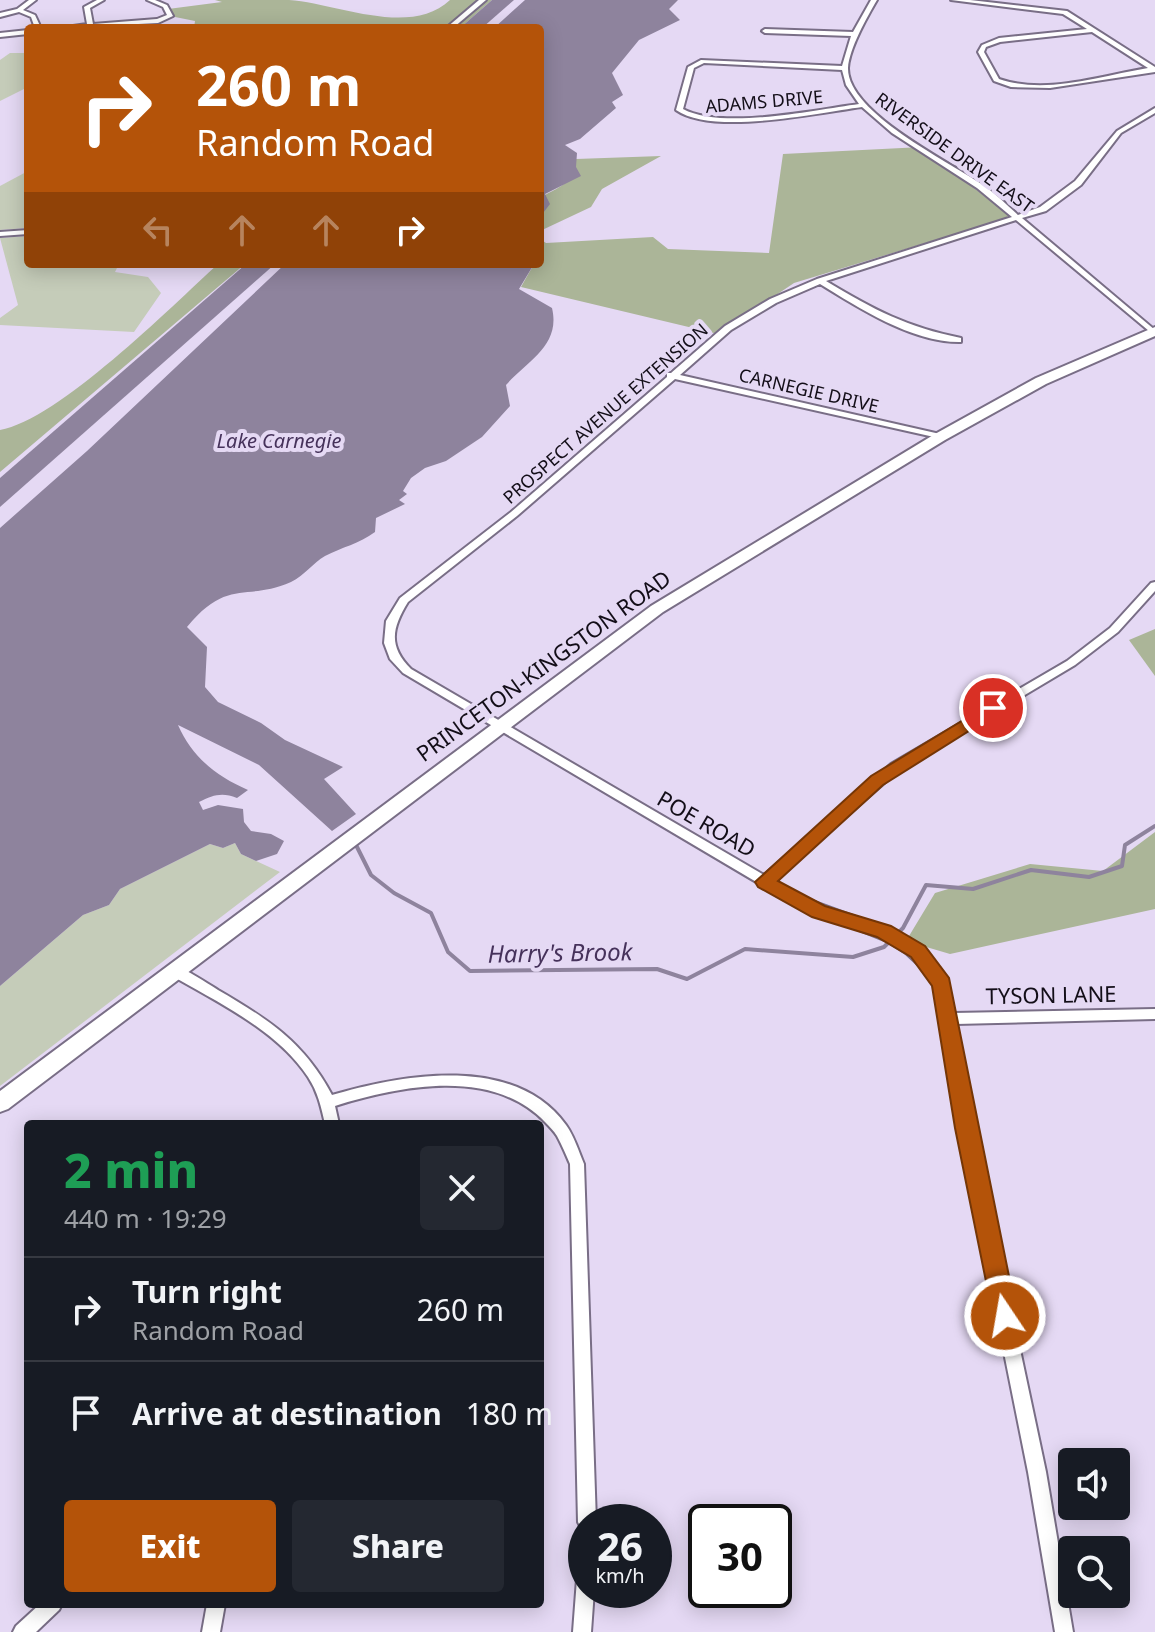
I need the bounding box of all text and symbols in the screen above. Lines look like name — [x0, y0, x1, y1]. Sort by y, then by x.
text: 260 m — [196, 46, 361, 122]
icon: right — [64, 56, 168, 160]
street label: ADAMS DRIVE — [704, 84, 824, 118]
street label: RIVERSIDE DRIVE EAST — [871, 86, 1039, 218]
text: Random Road — [196, 118, 434, 167]
icon: left — [136, 208, 180, 252]
icon: ahead — [220, 208, 264, 252]
icon: ahead — [304, 208, 348, 252]
icon: right — [388, 208, 432, 252]
street label: PROSPECT AVENUE EXTENSION — [497, 317, 713, 509]
street label: CARNEGIE DRIVE — [737, 362, 881, 418]
water label: Lake Carnegie — [217, 427, 341, 454]
street label: PRINCETON-KINGSTON ROAD — [410, 562, 676, 768]
pin — [959, 674, 1027, 742]
icon: arrive — [971, 686, 1015, 730]
street label: POE ROAD — [652, 783, 762, 863]
water label: Harry's Brook — [487, 934, 634, 970]
street label: TYSON LANE — [985, 978, 1117, 1010]
text: 2 min — [64, 1137, 198, 1202]
button: close — [420, 1146, 504, 1230]
text: 440 m · 19:29 — [64, 1200, 227, 1236]
text: Turn right — [132, 1271, 282, 1312]
position arrow — [963, 1274, 1047, 1358]
icon: right — [64, 1287, 108, 1331]
text: 260 m — [417, 1289, 504, 1330]
text: Random Road — [132, 1312, 304, 1348]
icon: arrive — [64, 1391, 108, 1435]
text: Arrive at destination — [132, 1393, 442, 1434]
text: 180 m — [466, 1393, 553, 1434]
map controls — [1058, 1448, 1130, 1608]
button: sound — [1058, 1448, 1130, 1520]
button: Exit — [64, 1500, 276, 1592]
button: Share — [292, 1500, 504, 1592]
speed limit sign: 30 — [688, 1504, 792, 1608]
text: 26 — [597, 1518, 643, 1573]
button: search — [1058, 1536, 1130, 1608]
text: km/h — [595, 1562, 645, 1589]

